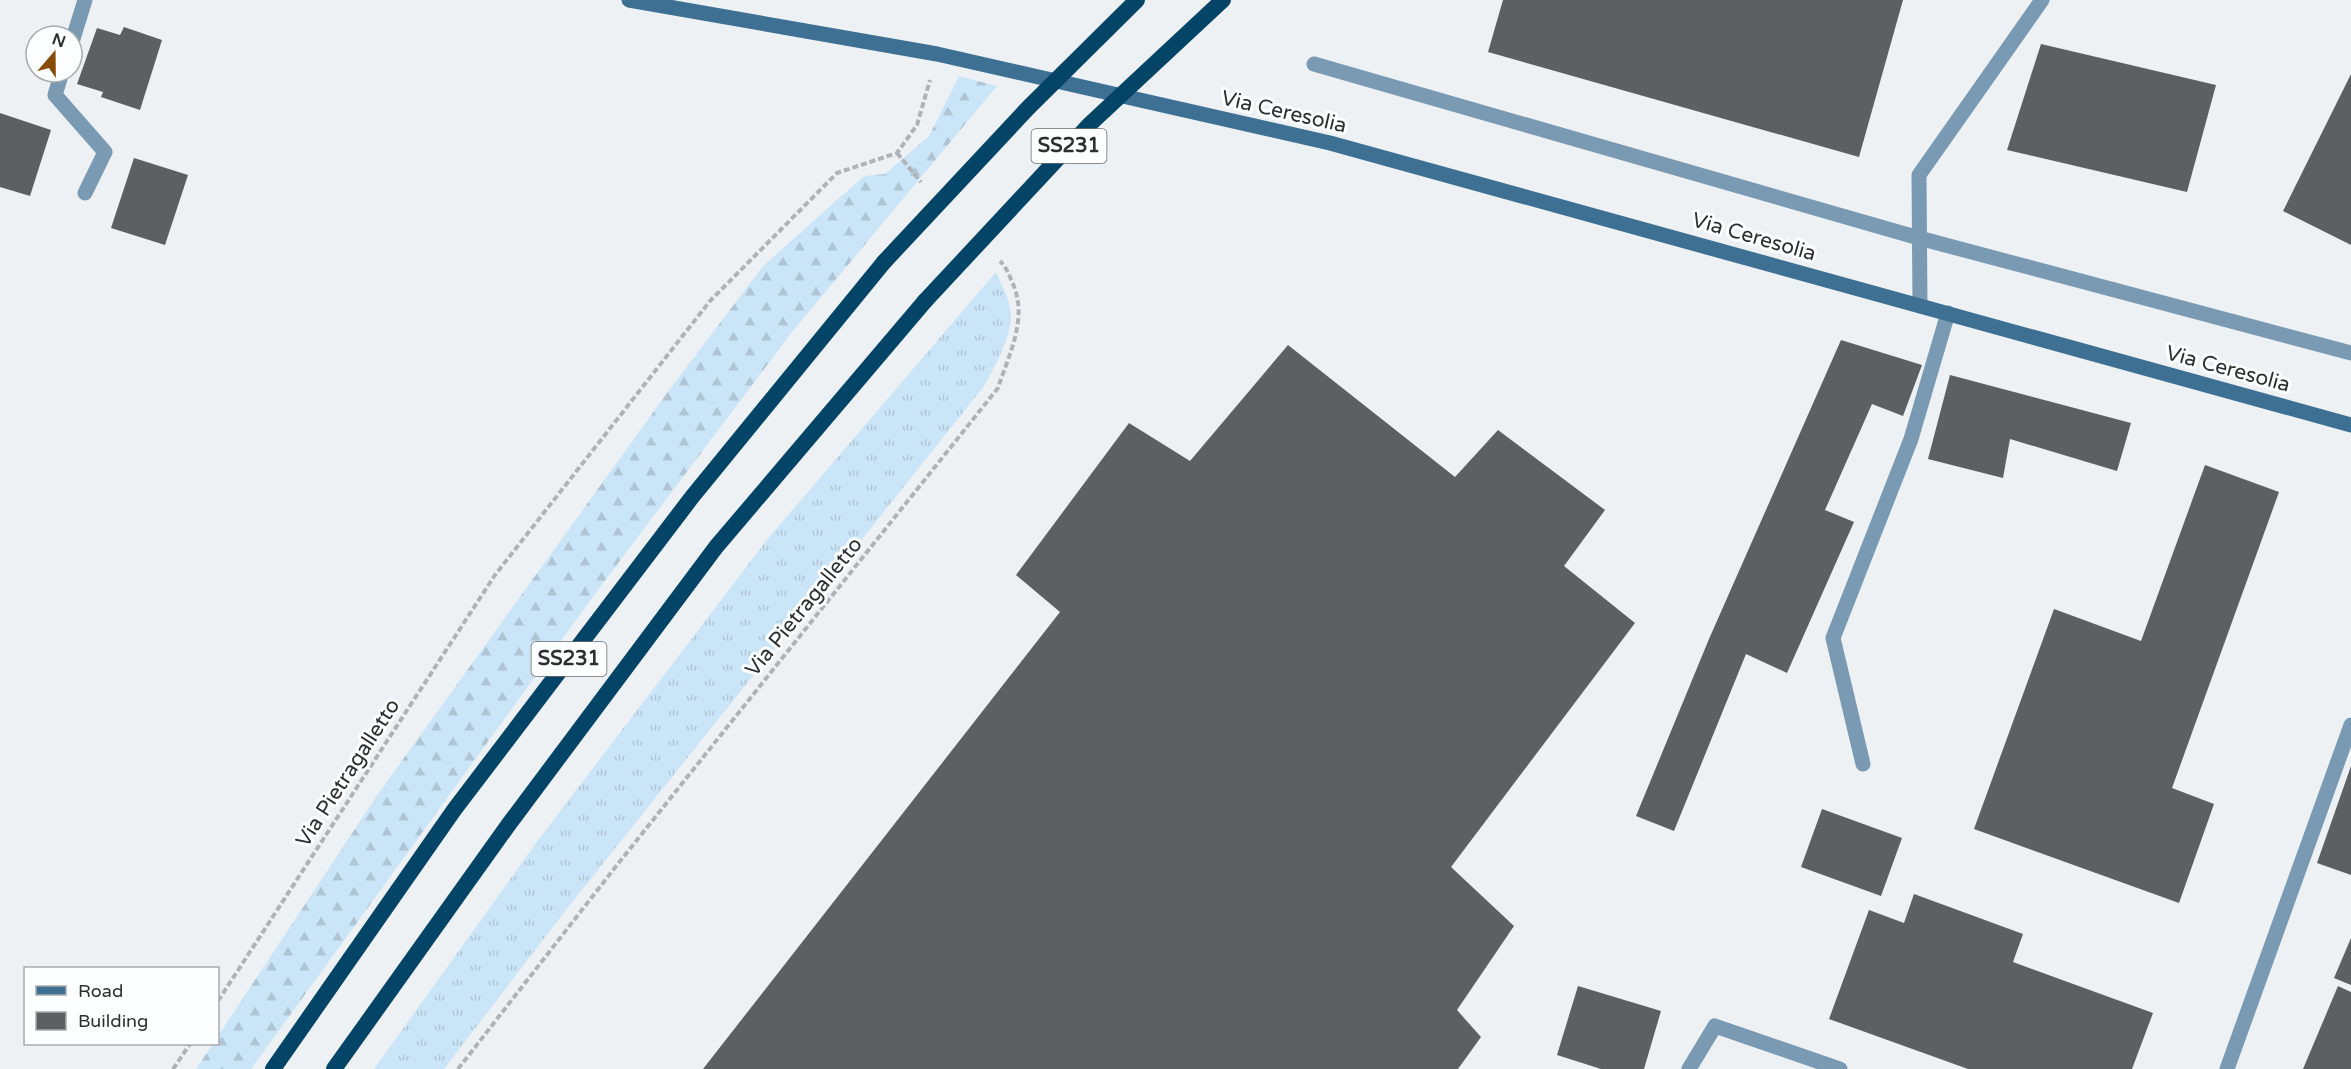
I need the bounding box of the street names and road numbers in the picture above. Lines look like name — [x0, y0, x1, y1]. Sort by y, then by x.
street label: Via Ceresolia — [1219, 85, 1349, 139]
road number: SS231 — [1032, 129, 1106, 163]
street label: Via Ceresolia — [1689, 207, 1819, 267]
street label: Via Ceresolia — [2163, 340, 2293, 398]
street label: Via Pietragalletto — [740, 532, 868, 682]
road number: SS231 — [532, 642, 606, 676]
street label: Via Pietragalletto — [291, 694, 405, 852]

